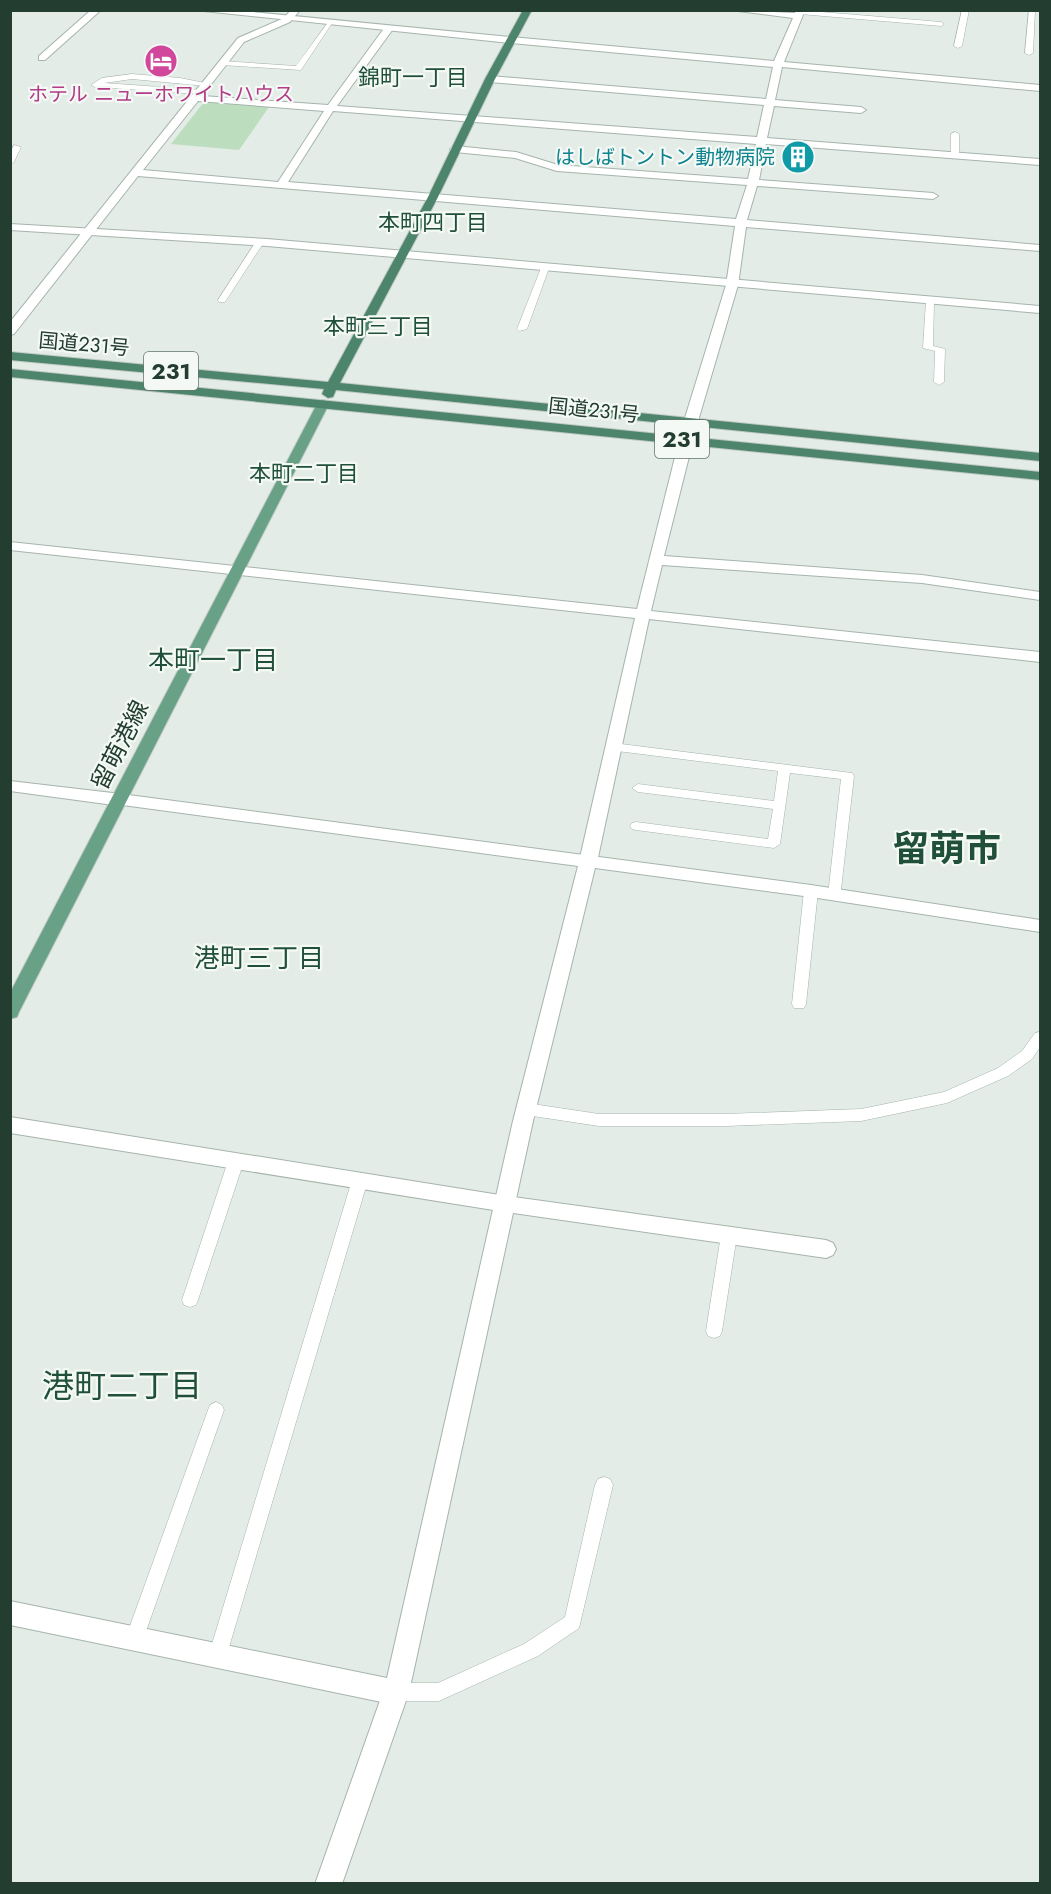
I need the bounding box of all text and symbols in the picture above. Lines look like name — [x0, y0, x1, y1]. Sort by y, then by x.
hotel icon: ホテル ニューホワイトハウス — [143, 43, 179, 79]
district label: 錦町一丁目 — [358, 61, 468, 93]
place label: ホテル ニューホワイトハウス — [28, 80, 294, 109]
building icon: はしばトントン動物病院 — [780, 139, 816, 175]
place label: はしばトントン動物病院 — [555, 143, 775, 172]
district label: 本町四丁目 — [378, 206, 488, 238]
district label: 本町三丁目 — [323, 310, 433, 342]
street label: 国道231号 — [37, 326, 131, 363]
road number: 231 — [144, 352, 198, 390]
street label: 国道231号 — [547, 391, 641, 430]
road number: 231 — [655, 420, 709, 458]
district label: 本町二丁目 — [249, 457, 359, 489]
district label: 本町一丁目 — [148, 641, 278, 679]
street label: 留萌港線 — [82, 694, 157, 795]
district label: 留萌市 — [893, 822, 1001, 874]
district label: 港町三丁目 — [194, 939, 324, 977]
district label: 港町二丁目 — [42, 1363, 202, 1409]

